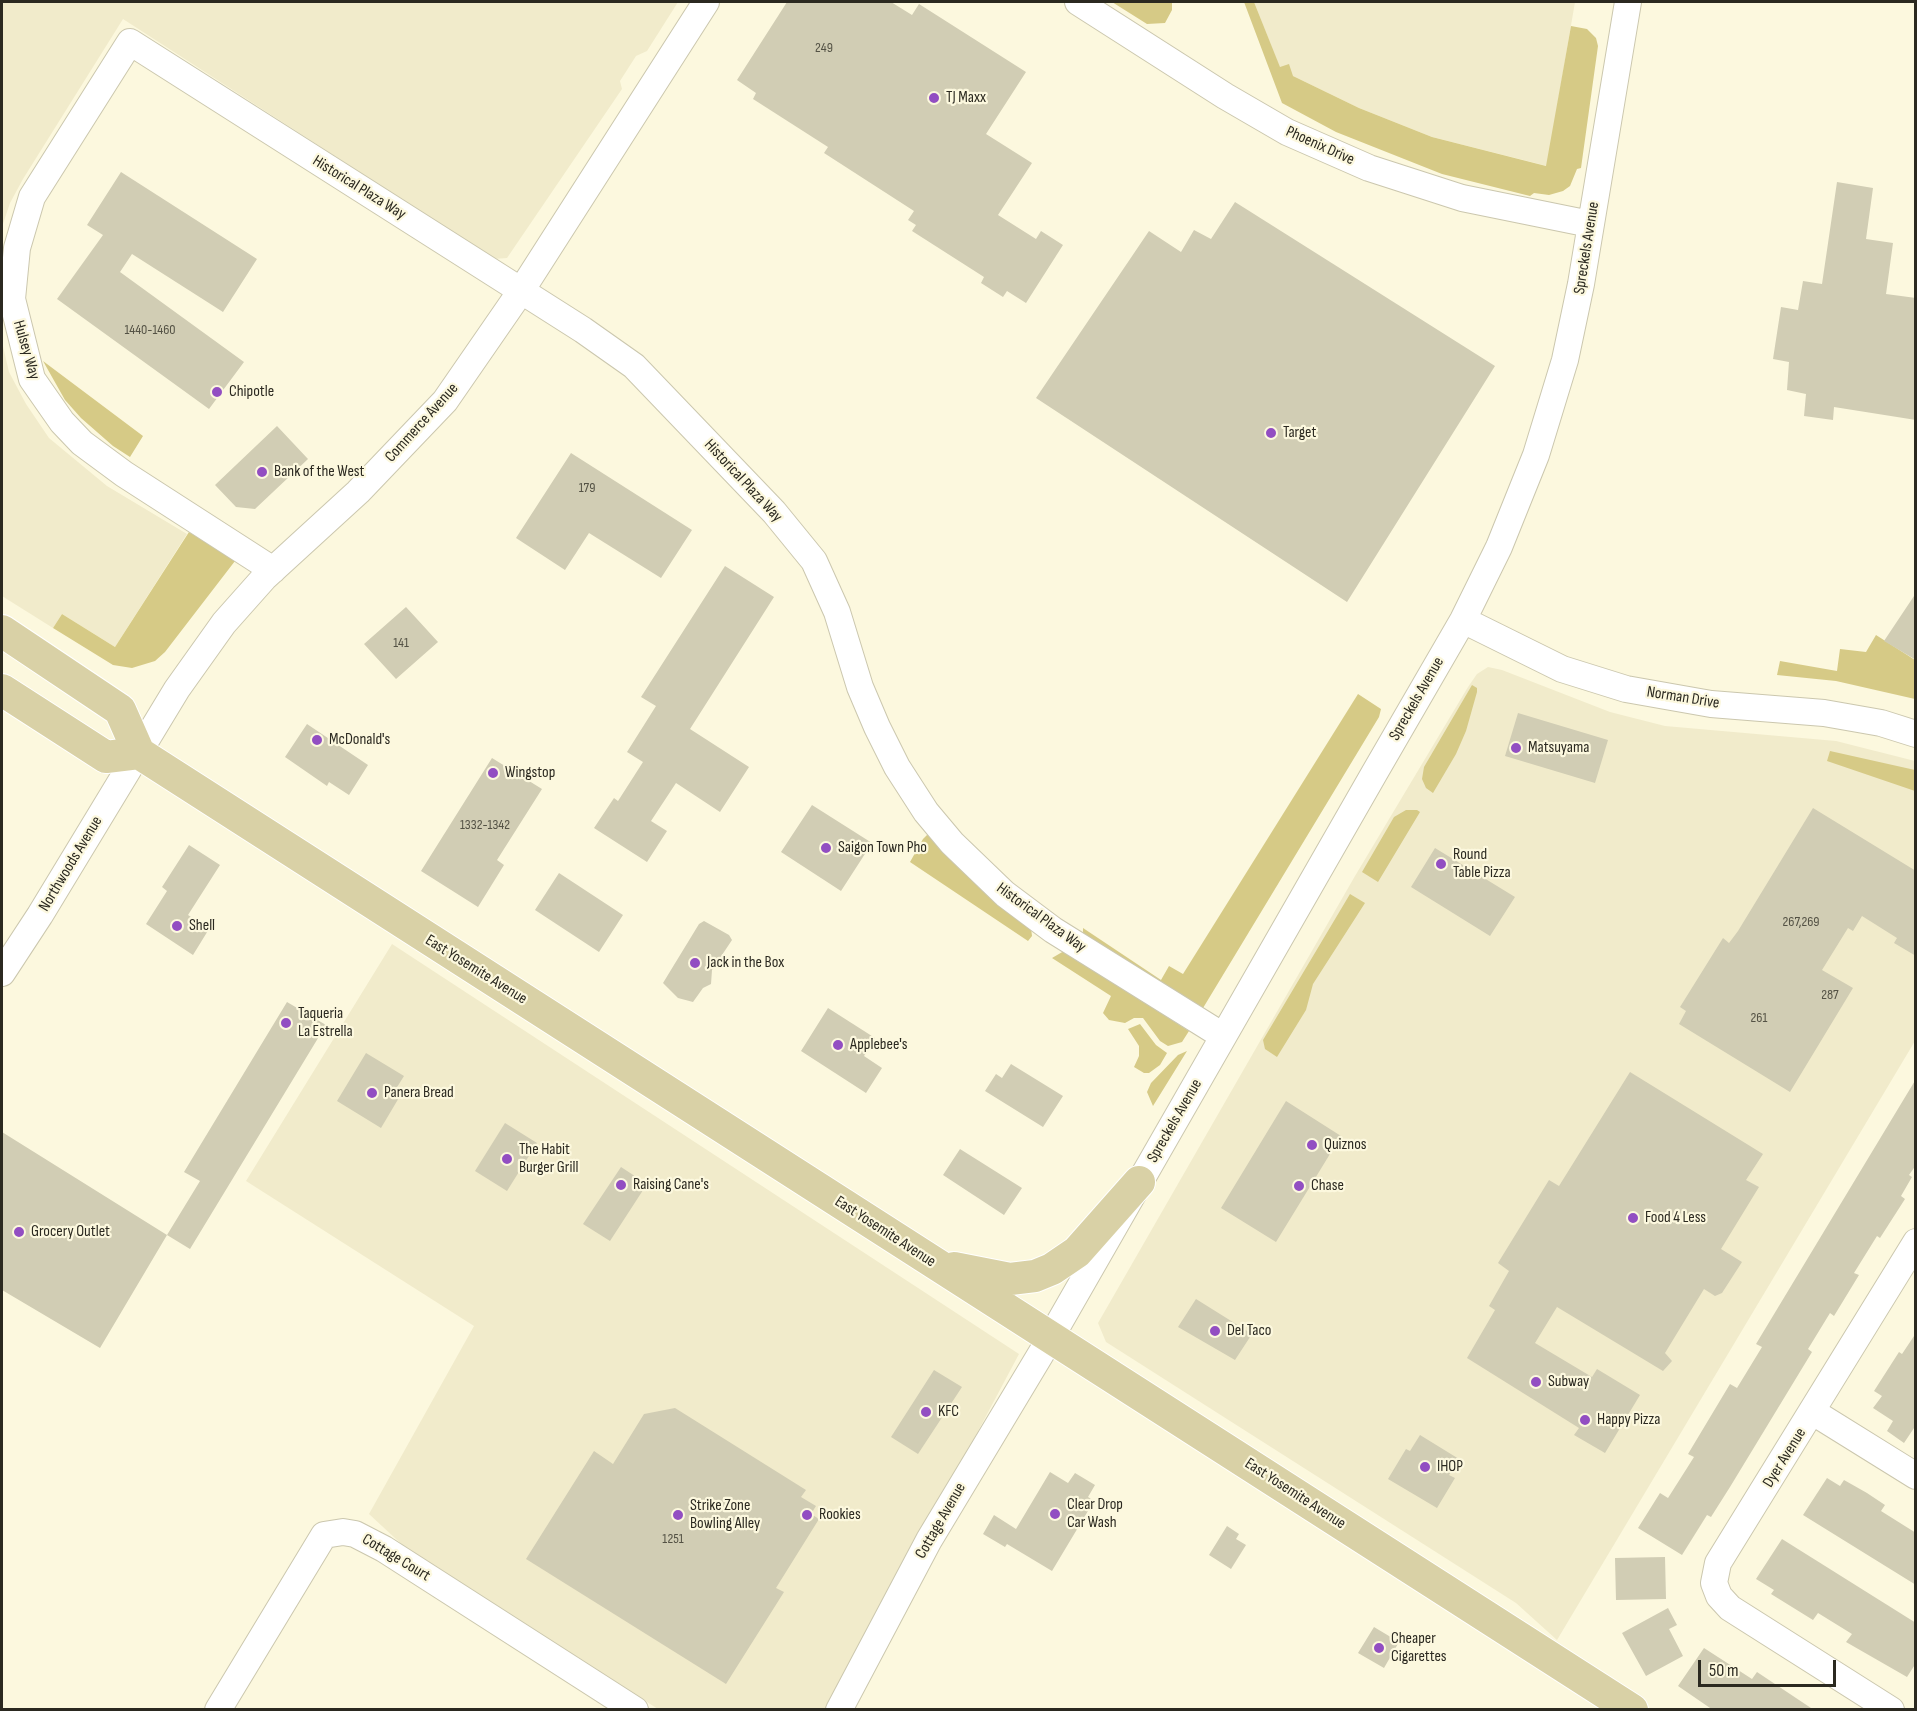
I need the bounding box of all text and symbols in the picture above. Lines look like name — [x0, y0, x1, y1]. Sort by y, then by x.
house number: 249 — [815, 40, 833, 56]
place label: TJ Maxx — [946, 88, 986, 108]
marker: TJ Maxx — [927, 91, 941, 105]
street label: Phoenix Drive — [1283, 122, 1357, 170]
street label: Historical Plaza Way — [309, 152, 409, 224]
street label: Spreckels Avenue — [1570, 200, 1604, 296]
street label: Hulsey Way — [8, 318, 44, 382]
house number: 1440-1460 — [124, 322, 176, 338]
street label: Commerce Avenue — [381, 379, 463, 467]
place label: Chipotle — [229, 382, 274, 402]
marker: Chipotle — [210, 385, 224, 399]
place label: Target — [1283, 423, 1316, 443]
marker: Target — [1264, 426, 1278, 440]
street label: Historical Plaza Way — [700, 436, 786, 526]
place label: Bank of the West — [274, 462, 364, 482]
marker: Bank of the West — [255, 465, 269, 479]
house number: 179 — [579, 480, 595, 496]
house number: 141 — [393, 635, 409, 651]
street label: Spreckels Avenue — [1385, 654, 1449, 744]
street label: Norman Drive — [1645, 683, 1721, 713]
place label: McDonald's — [329, 730, 390, 750]
marker: McDonald's — [310, 733, 324, 747]
place label: Matsuyama — [1528, 738, 1589, 758]
marker: Matsuyama — [1509, 741, 1523, 755]
place label: Wingstop — [505, 763, 555, 783]
marker: Wingstop — [486, 766, 500, 780]
street label: Northwoods Avenue — [35, 813, 107, 915]
house number: 1332-1342 — [460, 817, 510, 833]
place label: Saigon Town Pho — [838, 838, 927, 858]
marker: Saigon Town Pho — [819, 841, 833, 855]
place label: Round Table Pizza — [1453, 845, 1511, 883]
marker: Round Table Pizza — [1434, 857, 1448, 871]
street label: Historical Plaza Way — [992, 879, 1090, 957]
house number: 267,269 — [1783, 914, 1819, 930]
place label: Shell — [189, 916, 215, 936]
marker: Shell — [170, 919, 184, 933]
street label: East Yosemite Avenue — [422, 931, 530, 1009]
place label: Jack in the Box — [707, 953, 784, 973]
marker: Jack in the Box — [688, 956, 702, 970]
house number: 287 — [1821, 987, 1839, 1003]
place label: Taqueria La Estrella — [298, 1004, 353, 1042]
house number: 261 — [1751, 1010, 1767, 1026]
marker: Taqueria La Estrella — [279, 1016, 293, 1030]
place label: Applebee's — [850, 1035, 908, 1055]
marker: Applebee's — [831, 1038, 845, 1052]
street label: Spreckels Avenue — [1143, 1076, 1207, 1166]
place label: Panera Bread — [384, 1083, 454, 1103]
marker: Panera Bread — [365, 1086, 379, 1100]
place label: Quiznos — [1324, 1135, 1367, 1155]
marker: Quiznos — [1305, 1138, 1319, 1152]
place label: The Habit Burger Grill — [519, 1140, 578, 1178]
marker: The Habit Burger Grill — [500, 1152, 514, 1166]
place label: Raising Cane's — [633, 1175, 709, 1195]
place label: Chase — [1311, 1176, 1344, 1196]
marker: Raising Cane's — [614, 1178, 628, 1192]
marker: Chase — [1292, 1179, 1306, 1193]
street label: East Yosemite Avenue — [831, 1192, 939, 1272]
place label: Food 4 Less — [1645, 1208, 1706, 1228]
marker: Food 4 Less — [1626, 1211, 1640, 1225]
place label: Grocery Outlet — [31, 1222, 110, 1242]
marker: Grocery Outlet — [12, 1225, 26, 1239]
place label: Del Taco — [1227, 1321, 1271, 1341]
marker: Del Taco — [1208, 1324, 1222, 1338]
place label: Subway — [1548, 1372, 1589, 1392]
marker: Subway — [1529, 1375, 1543, 1389]
place label: KFC — [938, 1402, 959, 1422]
marker: KFC — [919, 1405, 933, 1419]
place label: Happy Pizza — [1597, 1410, 1661, 1430]
marker: Happy Pizza — [1578, 1413, 1592, 1427]
street label: Dyer Avenue — [1759, 1425, 1811, 1491]
street label: East Yosemite Avenue — [1241, 1454, 1349, 1534]
place label: IHOP — [1437, 1457, 1463, 1477]
marker: IHOP — [1418, 1460, 1432, 1474]
street label: Cottage Avenue — [912, 1480, 970, 1562]
place label: Clear Drop Car Wash — [1067, 1495, 1123, 1533]
place label: Strike Zone Bowling Alley — [690, 1496, 760, 1534]
place label: Rookies — [819, 1505, 861, 1525]
marker: Clear Drop Car Wash — [1048, 1507, 1062, 1521]
marker: Strike Zone Bowling Alley — [671, 1508, 685, 1522]
marker: Rookies — [800, 1508, 814, 1522]
street label: Cottage Court — [358, 1530, 434, 1586]
house number: 1251 — [662, 1531, 684, 1547]
place label: Cheaper Cigarettes — [1391, 1629, 1447, 1667]
marker: Cheaper Cigarettes — [1372, 1641, 1386, 1655]
scale bar — [1701, 1648, 1839, 1686]
text: 50 m — [1709, 1660, 1739, 1681]

